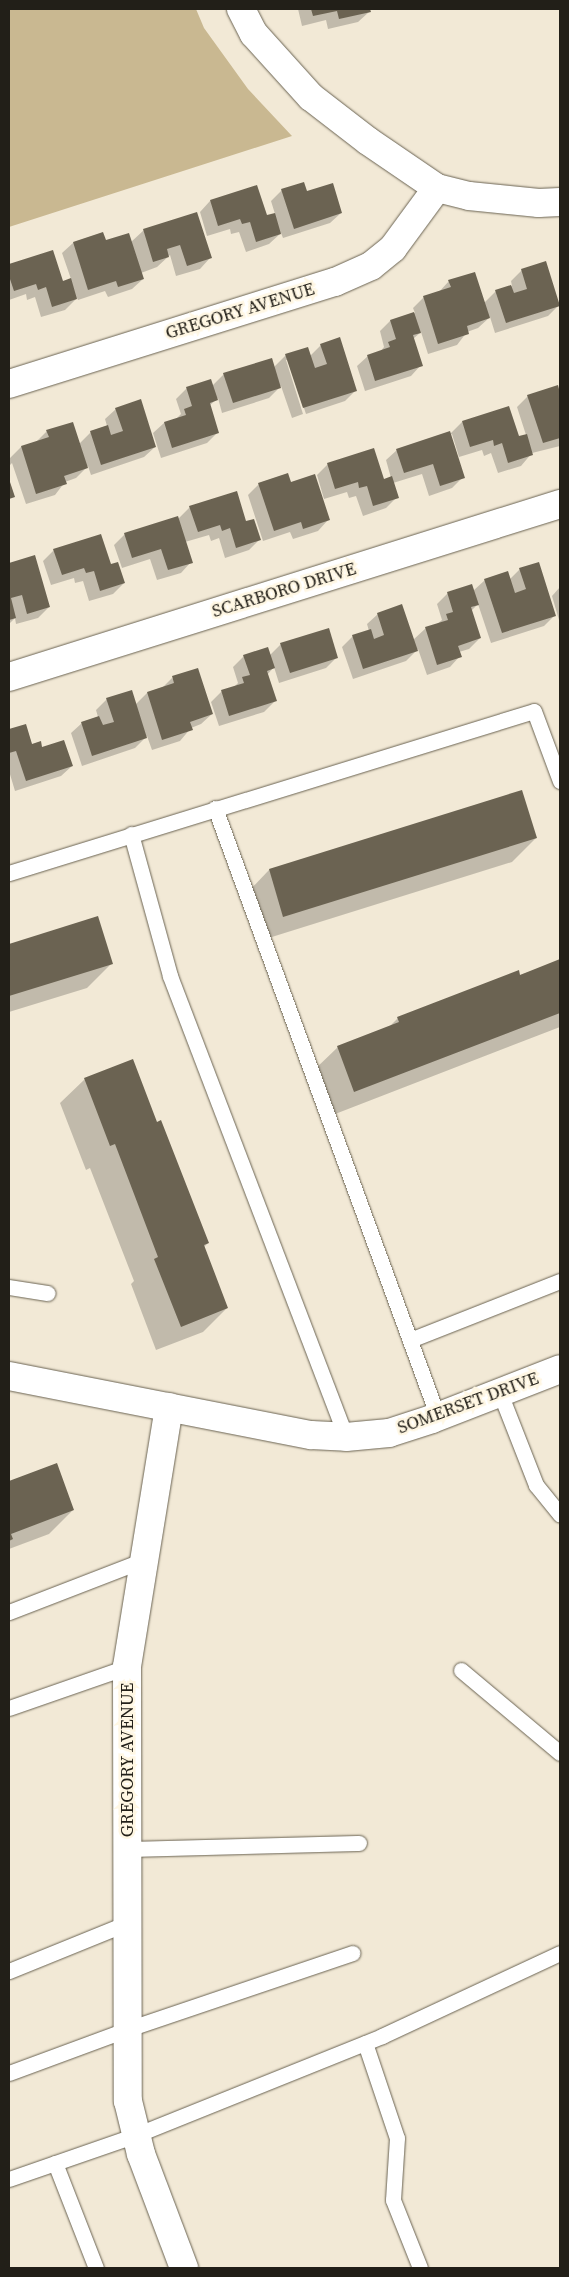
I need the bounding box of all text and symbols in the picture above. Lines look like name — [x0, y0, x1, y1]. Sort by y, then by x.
street label: GREGORY AVENUE — [163, 278, 317, 344]
street label: SCARBORO DRIVE — [209, 558, 359, 622]
street label: SOMERSET DRIVE — [394, 1367, 542, 1439]
street label: GREGORY AVENUE — [116, 1682, 138, 1838]

